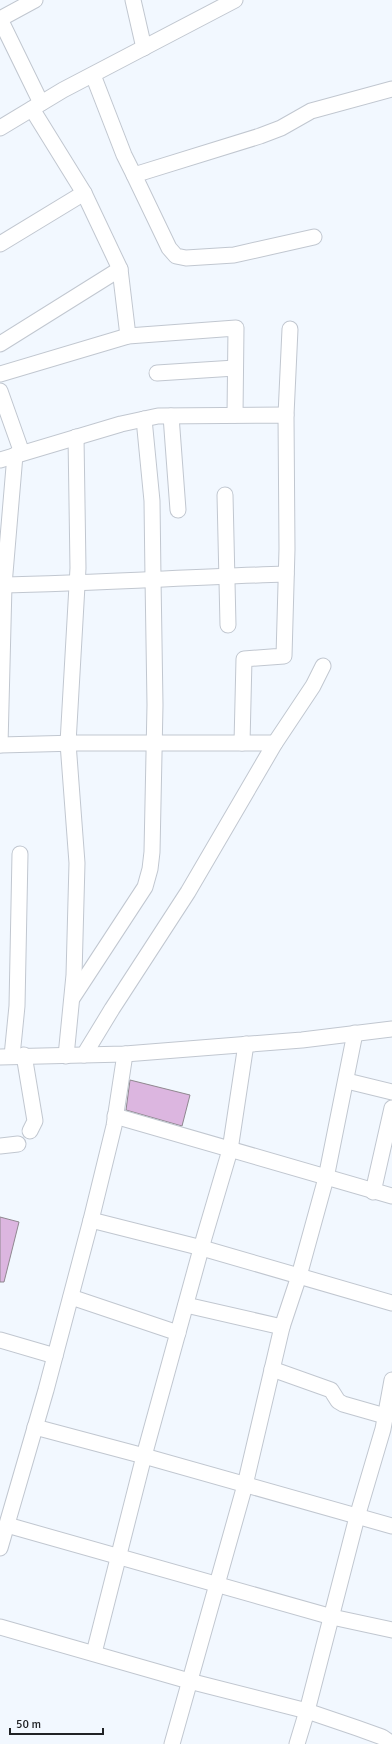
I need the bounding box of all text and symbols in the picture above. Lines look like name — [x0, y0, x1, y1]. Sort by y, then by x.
scale bar — [10, 1710, 103, 1736]
text: 50 m — [16, 1717, 41, 1732]

